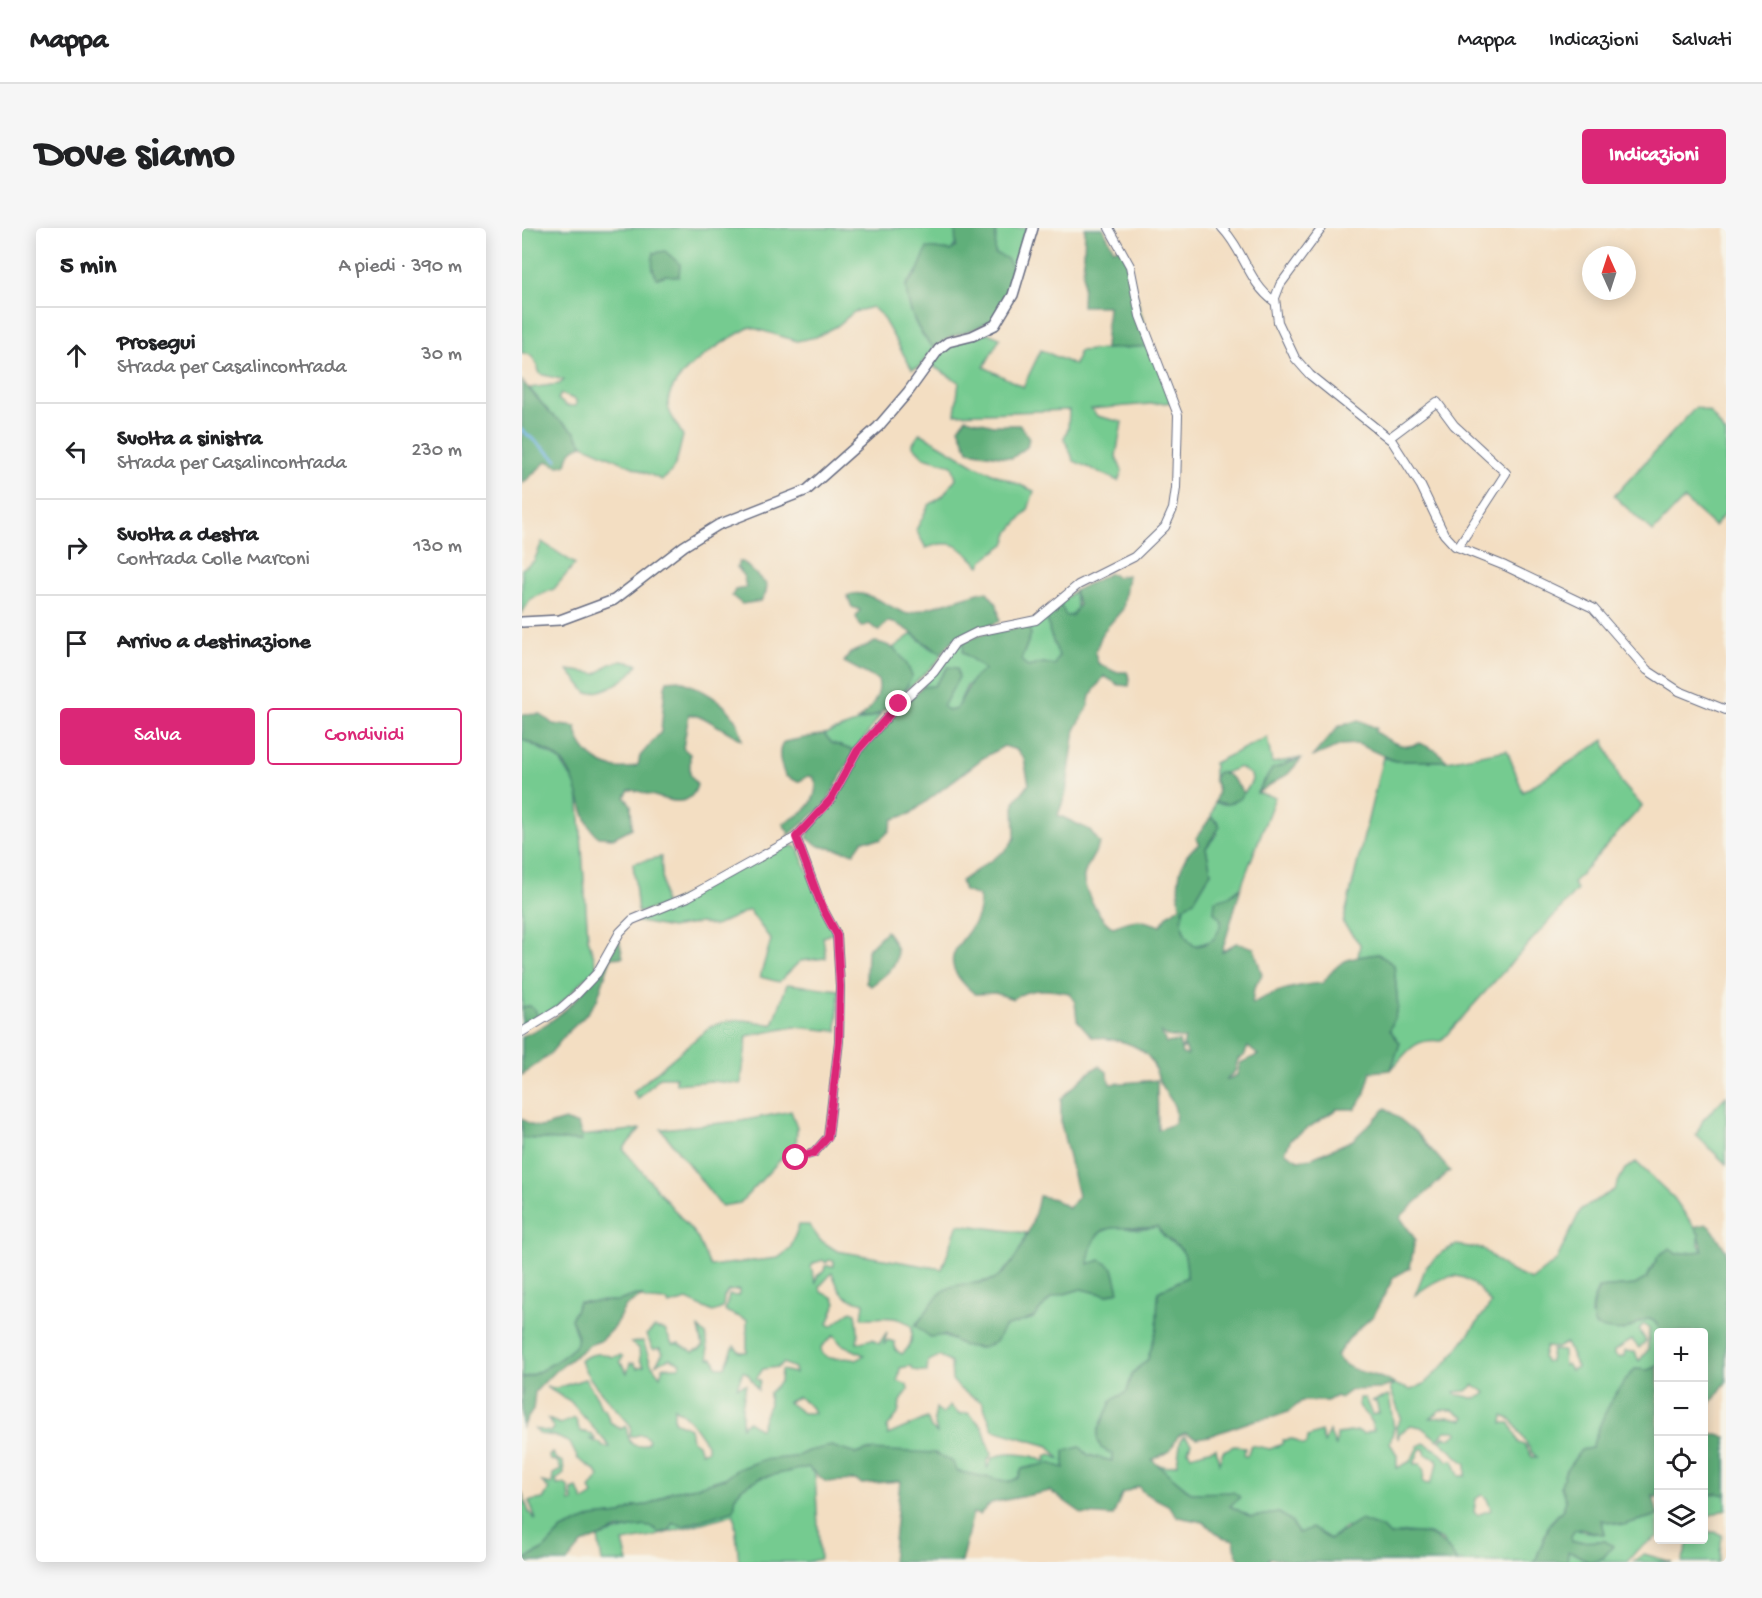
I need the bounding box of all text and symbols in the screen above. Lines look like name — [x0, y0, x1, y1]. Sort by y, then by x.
text: Mappa — [30, 25, 108, 58]
text: Mappa — [1457, 29, 1516, 54]
text: Indicazioni — [1549, 29, 1639, 54]
text: Salvati — [1672, 29, 1732, 54]
button: Indicazioni — [1582, 129, 1726, 184]
text: Dove siamo — [36, 132, 235, 181]
north arrow — [1582, 246, 1636, 300]
text: 5 min — [60, 252, 116, 283]
text: A piedi · 390 m — [338, 256, 462, 279]
text: Prosegui — [117, 331, 195, 357]
icon: ahead — [60, 339, 93, 372]
text: 30 m — [421, 344, 462, 367]
text: Strada per Casalincontrada — [117, 357, 347, 380]
text: Svolta a sinistra — [117, 427, 262, 453]
icon: left — [60, 435, 93, 468]
text: 230 m — [412, 440, 462, 463]
text: Strada per Casalincontrada — [117, 453, 347, 476]
text: Svolta a destra — [117, 523, 258, 549]
icon: right — [60, 531, 93, 564]
text: 130 m — [413, 536, 462, 559]
text: Contrada Colle Marconi — [117, 549, 310, 572]
icon: arrive — [60, 627, 93, 660]
text: Arrivo a destinazione — [117, 630, 311, 656]
route end — [885, 690, 911, 716]
button: Salva — [60, 708, 255, 765]
button: Condividi — [267, 708, 462, 765]
route start — [782, 1144, 808, 1170]
map controls — [1654, 1328, 1708, 1544]
button: + — [1654, 1328, 1708, 1382]
button: − — [1654, 1382, 1708, 1436]
button: locate — [1654, 1436, 1708, 1490]
button: layers — [1654, 1490, 1708, 1544]

